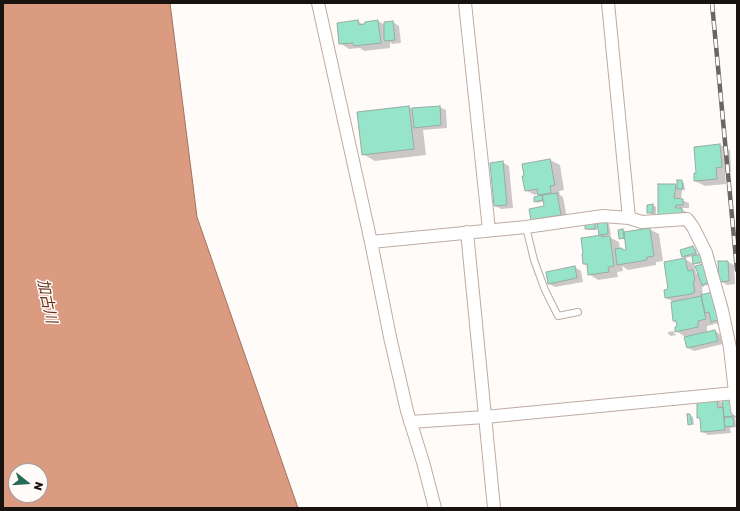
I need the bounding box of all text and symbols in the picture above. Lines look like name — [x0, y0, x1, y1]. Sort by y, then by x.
water label: 加古川 — [34, 277, 60, 325]
north arrow — [8, 463, 48, 503]
text: N — [32, 480, 46, 492]

